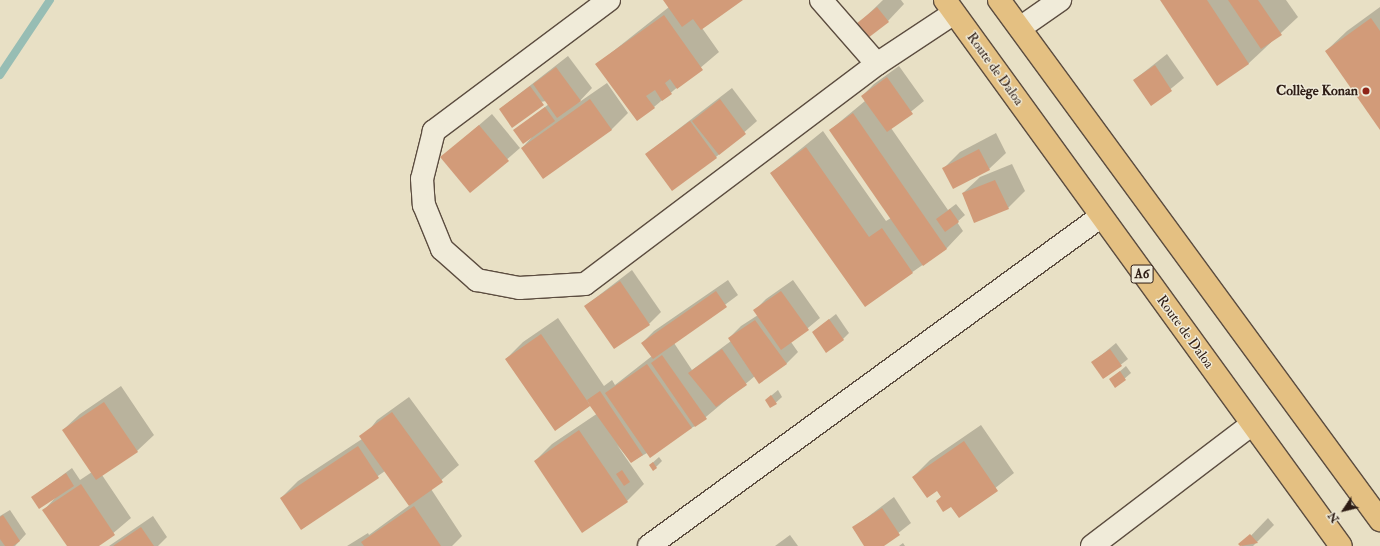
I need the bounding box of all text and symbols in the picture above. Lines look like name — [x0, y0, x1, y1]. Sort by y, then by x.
street label: Route de Daloa — [963, 29, 1027, 109]
place label: Collège Konan — [1276, 83, 1358, 99]
marker: Collège Konan — [1361, 86, 1371, 96]
road number: A6 — [1130, 263, 1154, 285]
street label: Route de Daloa — [1153, 292, 1217, 372]
north arrow — [1324, 490, 1364, 530]
text: N — [1326, 509, 1342, 525]

